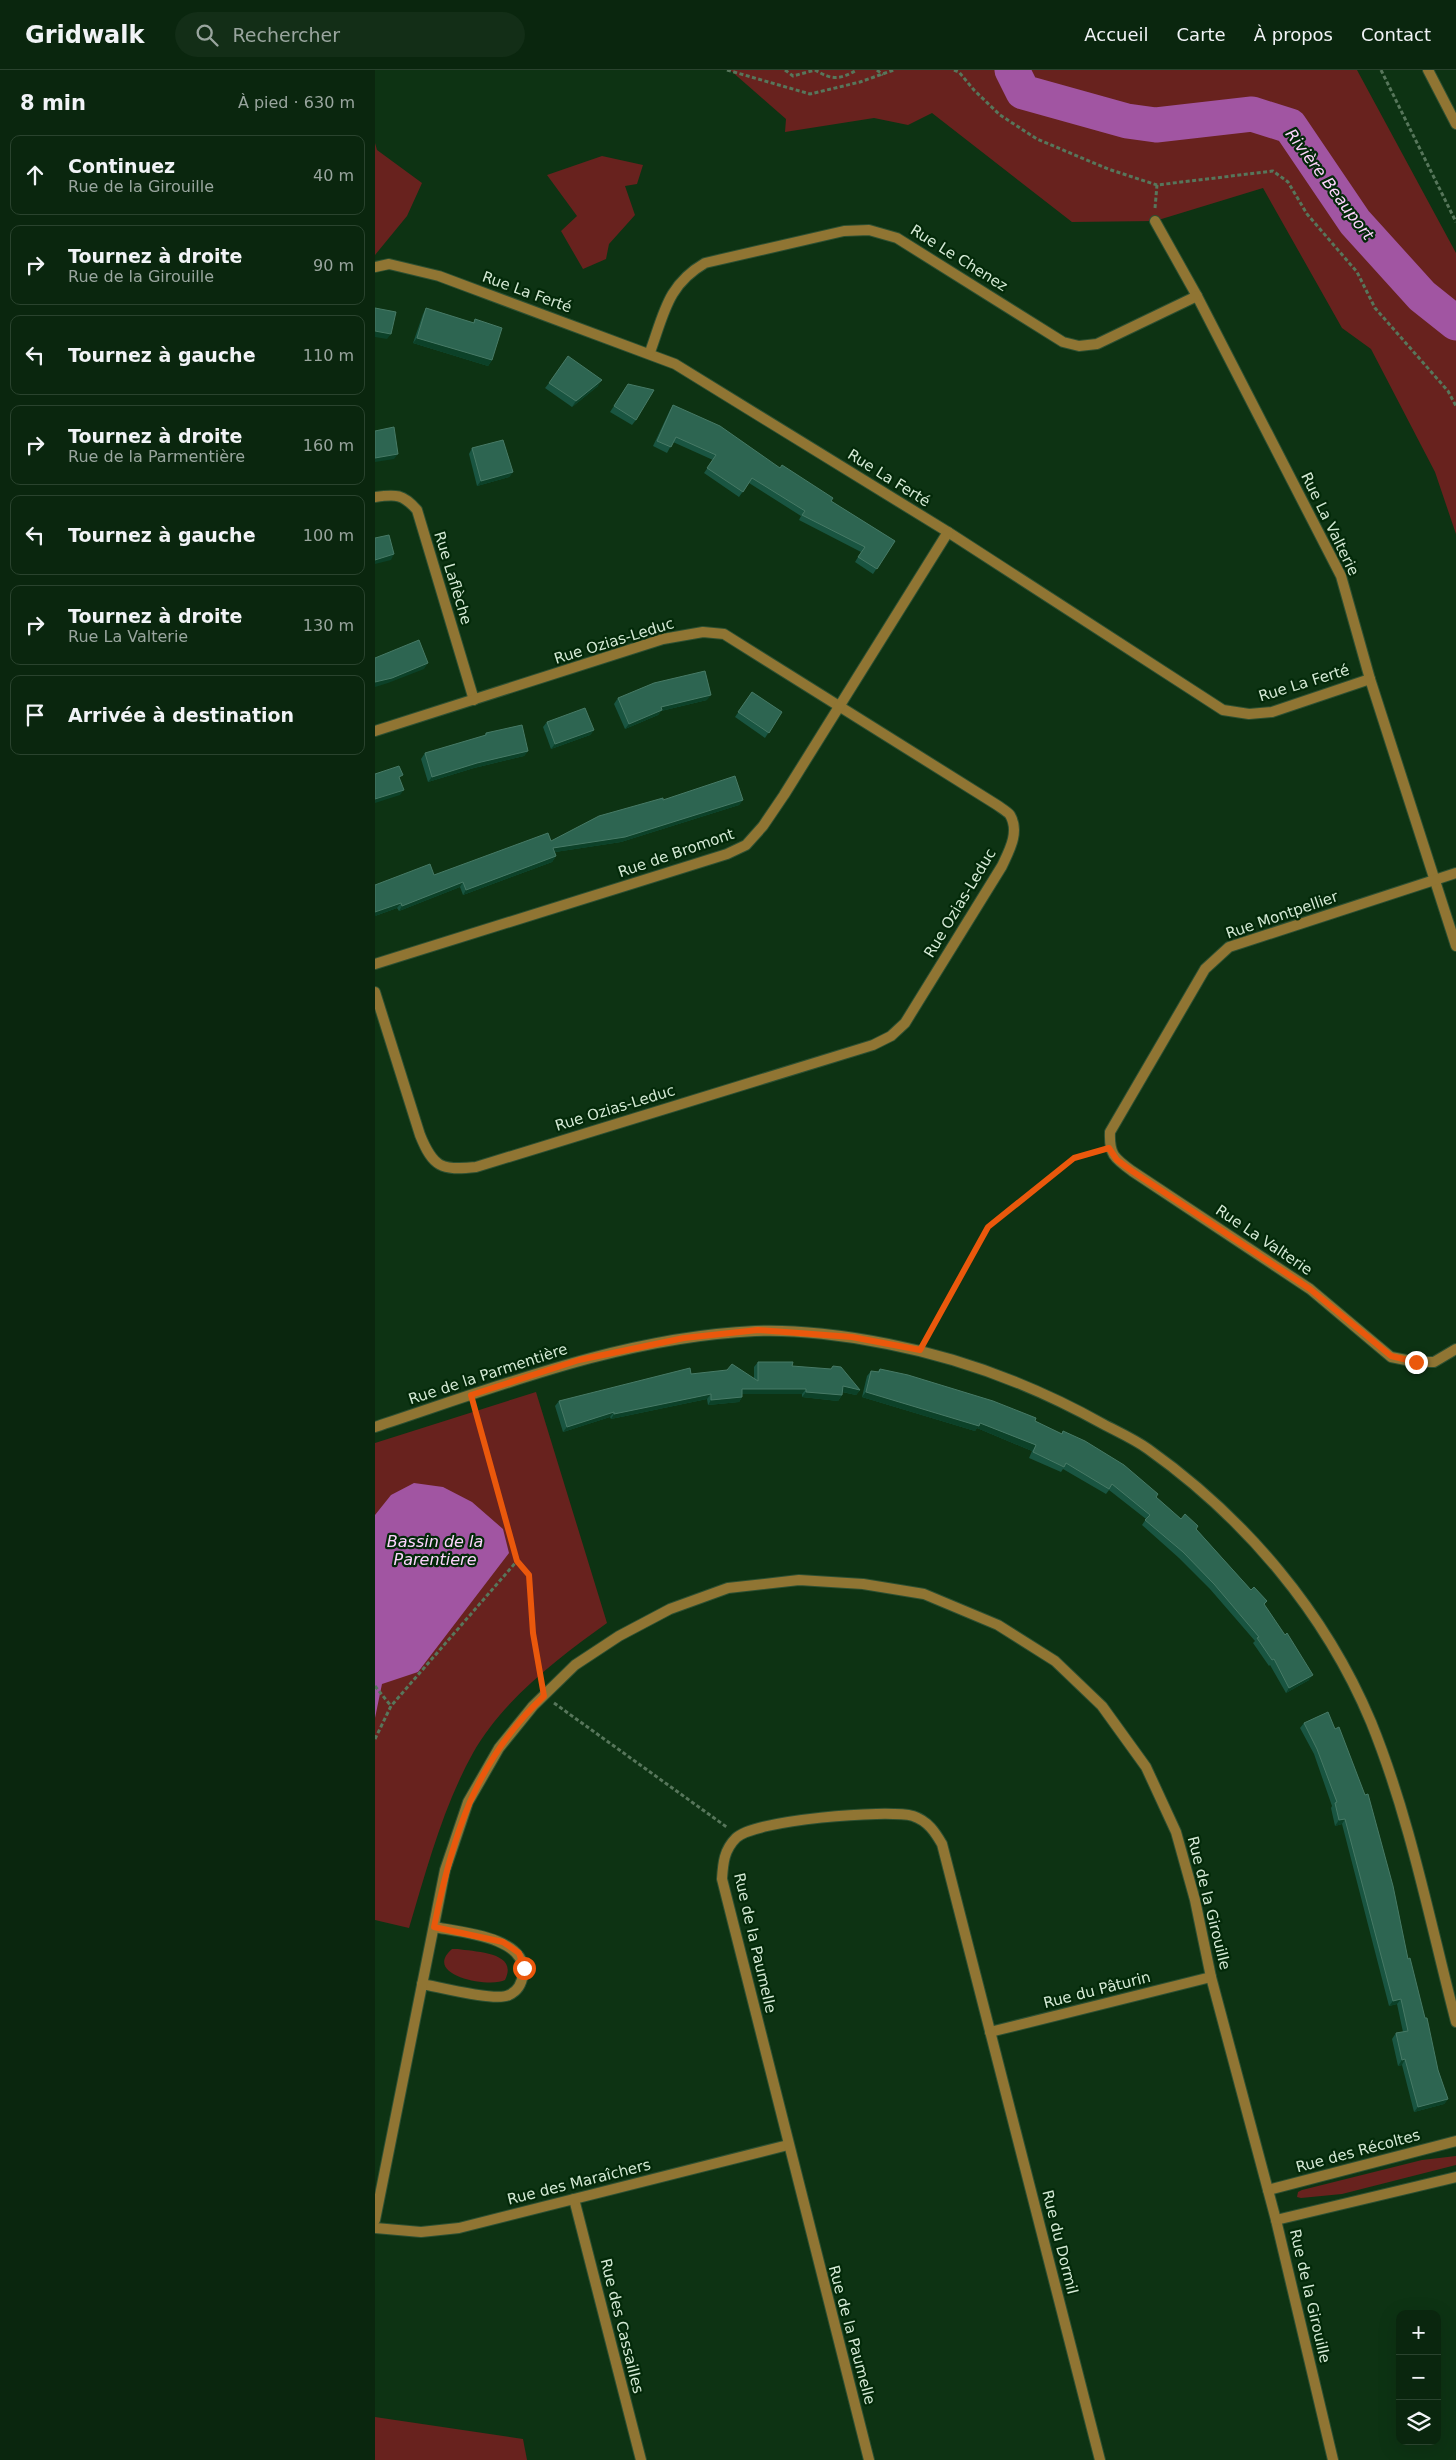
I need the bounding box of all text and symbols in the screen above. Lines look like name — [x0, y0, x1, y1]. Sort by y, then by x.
search box — [175, 12, 525, 57]
text: Gridwalk — [25, 21, 145, 49]
icon: search — [193, 21, 221, 49]
text: Rechercher — [233, 24, 340, 46]
text: Accueil — [1084, 24, 1149, 45]
text: Carte — [1177, 24, 1226, 45]
text: À propos — [1254, 24, 1333, 45]
text: Contact — [1361, 24, 1431, 45]
text: 8 min — [20, 91, 86, 115]
text: À pied · 630 m — [238, 93, 355, 112]
water label: Rivière Beauport — [1282, 125, 1378, 244]
text: Continuez — [68, 155, 175, 177]
icon: ahead — [21, 161, 49, 189]
text: 40 m — [313, 166, 354, 185]
text: Rue de la Girouille — [68, 177, 214, 196]
street label: Rue Le Chenez — [907, 221, 1011, 295]
text: Tournez à droite — [68, 245, 242, 267]
icon: right — [21, 251, 49, 279]
text: 90 m — [313, 256, 354, 275]
text: Rue de la Girouille — [68, 267, 214, 286]
street label: Rue La Ferté — [480, 267, 574, 317]
icon: left — [21, 341, 49, 369]
text: Tournez à gauche — [68, 344, 256, 366]
text: 110 m — [303, 346, 354, 365]
text: Tournez à droite — [68, 425, 242, 447]
icon: right — [21, 431, 49, 459]
text: 160 m — [303, 436, 354, 455]
street label: Rue La Ferté — [844, 445, 934, 511]
text: Rue de la Parmentière — [68, 447, 245, 466]
street label: Rue La Valterie — [1297, 469, 1363, 579]
icon: left — [21, 521, 49, 549]
text: Tournez à gauche — [68, 524, 256, 546]
text: 100 m — [303, 526, 354, 545]
street label: Rue Laflèche — [430, 529, 476, 627]
text: Tournez à droite — [68, 605, 242, 627]
icon: right — [21, 611, 49, 639]
street label: Rue Ozias-Leduc — [552, 614, 676, 668]
text: 130 m — [303, 616, 354, 635]
text: Rue La Valterie — [68, 627, 188, 646]
street label: Rue La Ferté — [1256, 661, 1352, 705]
icon: arrive — [21, 701, 49, 729]
text: Arrivée à destination — [68, 704, 294, 726]
street label: Rue de Bromont — [616, 825, 736, 881]
street label: Rue Ozias-Leduc — [920, 845, 1000, 961]
street label: Rue Montpellier — [1224, 887, 1341, 943]
street label: Rue Ozias-Leduc — [553, 1081, 677, 1135]
street label: Rue La Valterie — [1212, 1201, 1316, 1279]
street label: Rue de la Parmentière — [406, 1340, 570, 1408]
route end — [1405, 1351, 1428, 1374]
water label: Bassin de la Parentiere — [387, 1532, 483, 1569]
street label: Rue de la Girouille — [1184, 1834, 1234, 1972]
street label: Rue de la Paumelle — [730, 1871, 780, 2015]
route start — [513, 1957, 536, 1980]
street label: Rue du Pâturin — [1042, 1968, 1152, 2012]
street label: Rue des Récoltes — [1294, 2126, 1422, 2176]
street label: Rue des Maraîchers — [505, 2155, 653, 2209]
street label: Rue du Dormil — [1038, 2188, 1082, 2296]
street label: Rue de la Girouille — [1286, 2227, 1334, 2365]
street label: Rue des Cassailles — [596, 2257, 648, 2396]
street label: Rue de la Paumelle — [825, 2263, 879, 2407]
map controls — [1396, 2310, 1441, 2445]
button: + — [1396, 2310, 1441, 2355]
button: − — [1396, 2355, 1441, 2400]
button: layers — [1396, 2400, 1441, 2445]

